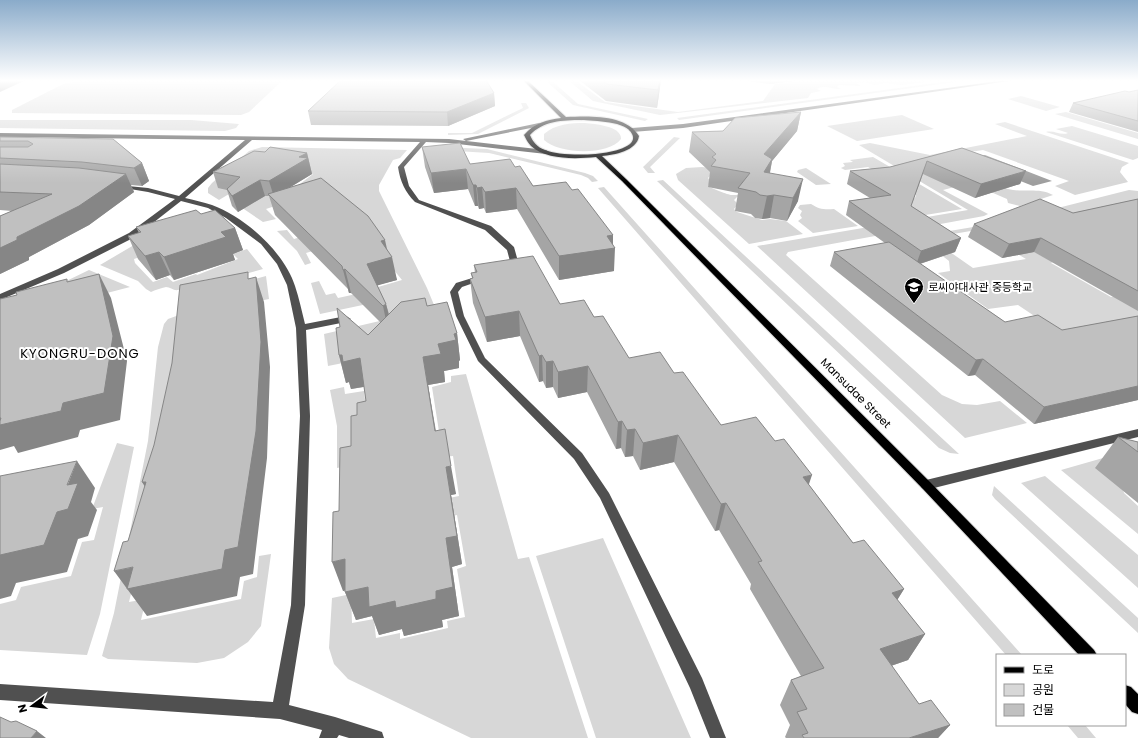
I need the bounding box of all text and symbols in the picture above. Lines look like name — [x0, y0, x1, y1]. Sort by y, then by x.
school or university icon: 로씨야대사관 중등학교 — [903, 276, 925, 304]
place label: 로씨야대사관 중등학교 — [928, 279, 1032, 295]
district label: KYONGRU-DONG — [20, 344, 140, 363]
street label: Mansudae Street — [817, 354, 895, 432]
legend — [996, 654, 1126, 726]
text: 도로 — [1032, 661, 1054, 678]
text: 공원 — [1032, 681, 1054, 698]
north arrow — [12, 686, 52, 726]
text: 건물 — [1032, 701, 1054, 718]
text: N — [14, 703, 31, 715]

